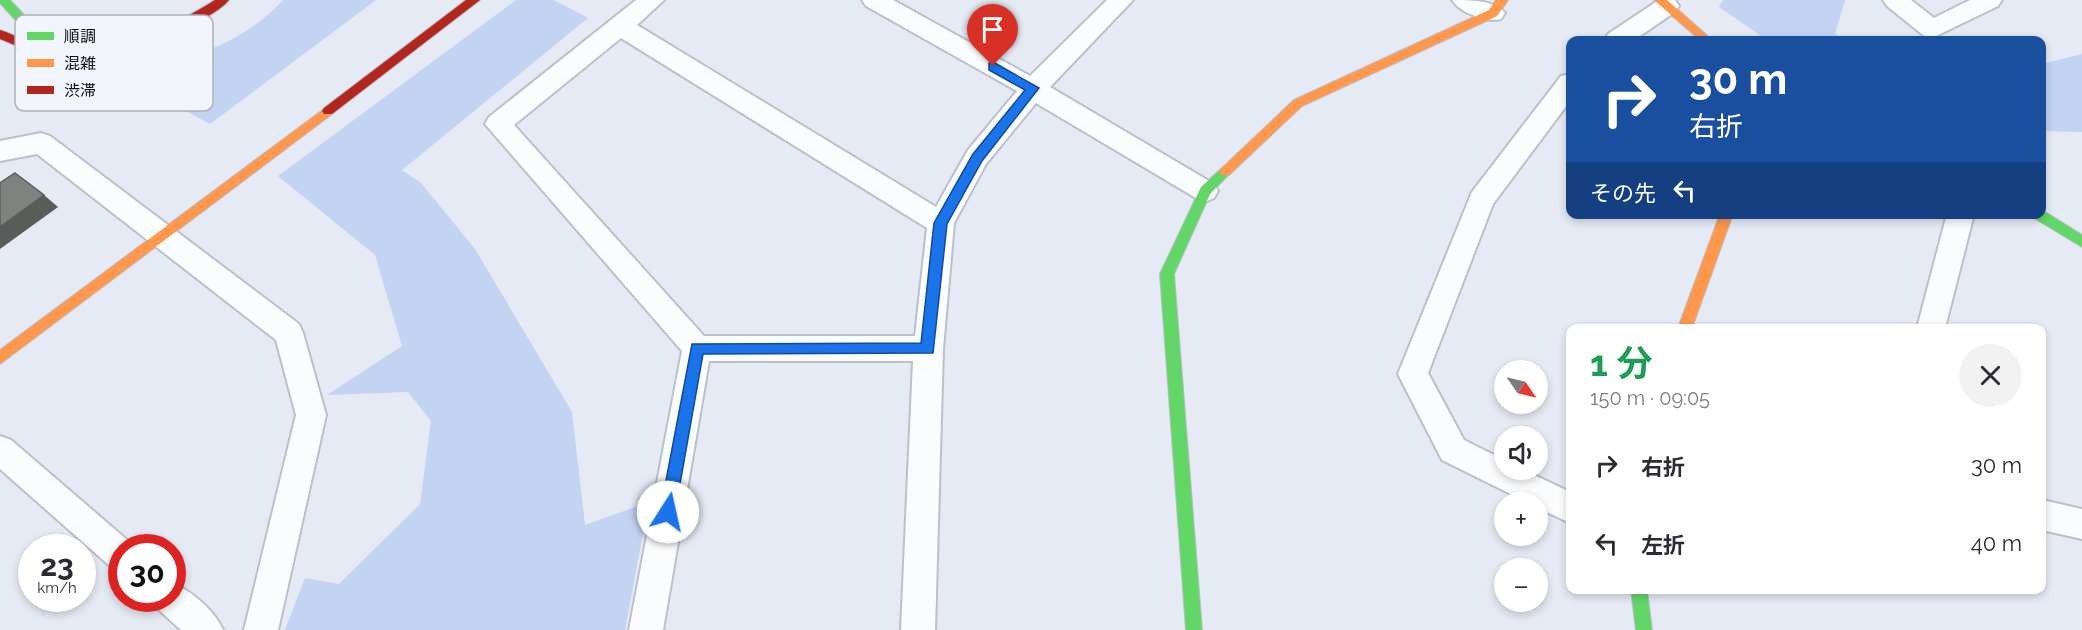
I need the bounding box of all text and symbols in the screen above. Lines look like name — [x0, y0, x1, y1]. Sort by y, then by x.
pin — [967, 4, 1018, 66]
icon: arrive — [976, 13, 1009, 46]
legend — [15, 15, 213, 111]
text: 順調 — [64, 27, 96, 46]
text: 混雑 — [64, 54, 96, 73]
text: 30 m — [1689, 55, 1787, 104]
icon: right — [1590, 60, 1668, 138]
text: 渋滞 — [64, 81, 96, 100]
text: 右折 — [1689, 111, 1743, 142]
icon: left — [1668, 174, 1701, 207]
text: その先 — [1590, 180, 1656, 206]
text: 1 分 — [1590, 342, 1652, 384]
button: close — [1959, 344, 2022, 407]
north arrow — [1494, 360, 1548, 414]
map controls — [1494, 360, 1548, 612]
text: 150 m · 09:05 — [1590, 386, 1710, 410]
button: sound — [1494, 426, 1548, 480]
icon: right — [1590, 449, 1623, 482]
text: 30 m — [1971, 452, 2022, 478]
text: 右折 — [1641, 454, 1685, 480]
position arrow — [636, 480, 700, 544]
button: + — [1494, 492, 1548, 546]
icon: left — [1590, 527, 1623, 560]
text: 40 m — [1971, 530, 2022, 556]
text: 左折 — [1641, 532, 1685, 558]
speed limit sign: 30 — [108, 534, 186, 612]
text: 23 — [40, 548, 74, 583]
button: − — [1494, 558, 1548, 612]
text: km/h — [37, 579, 77, 597]

